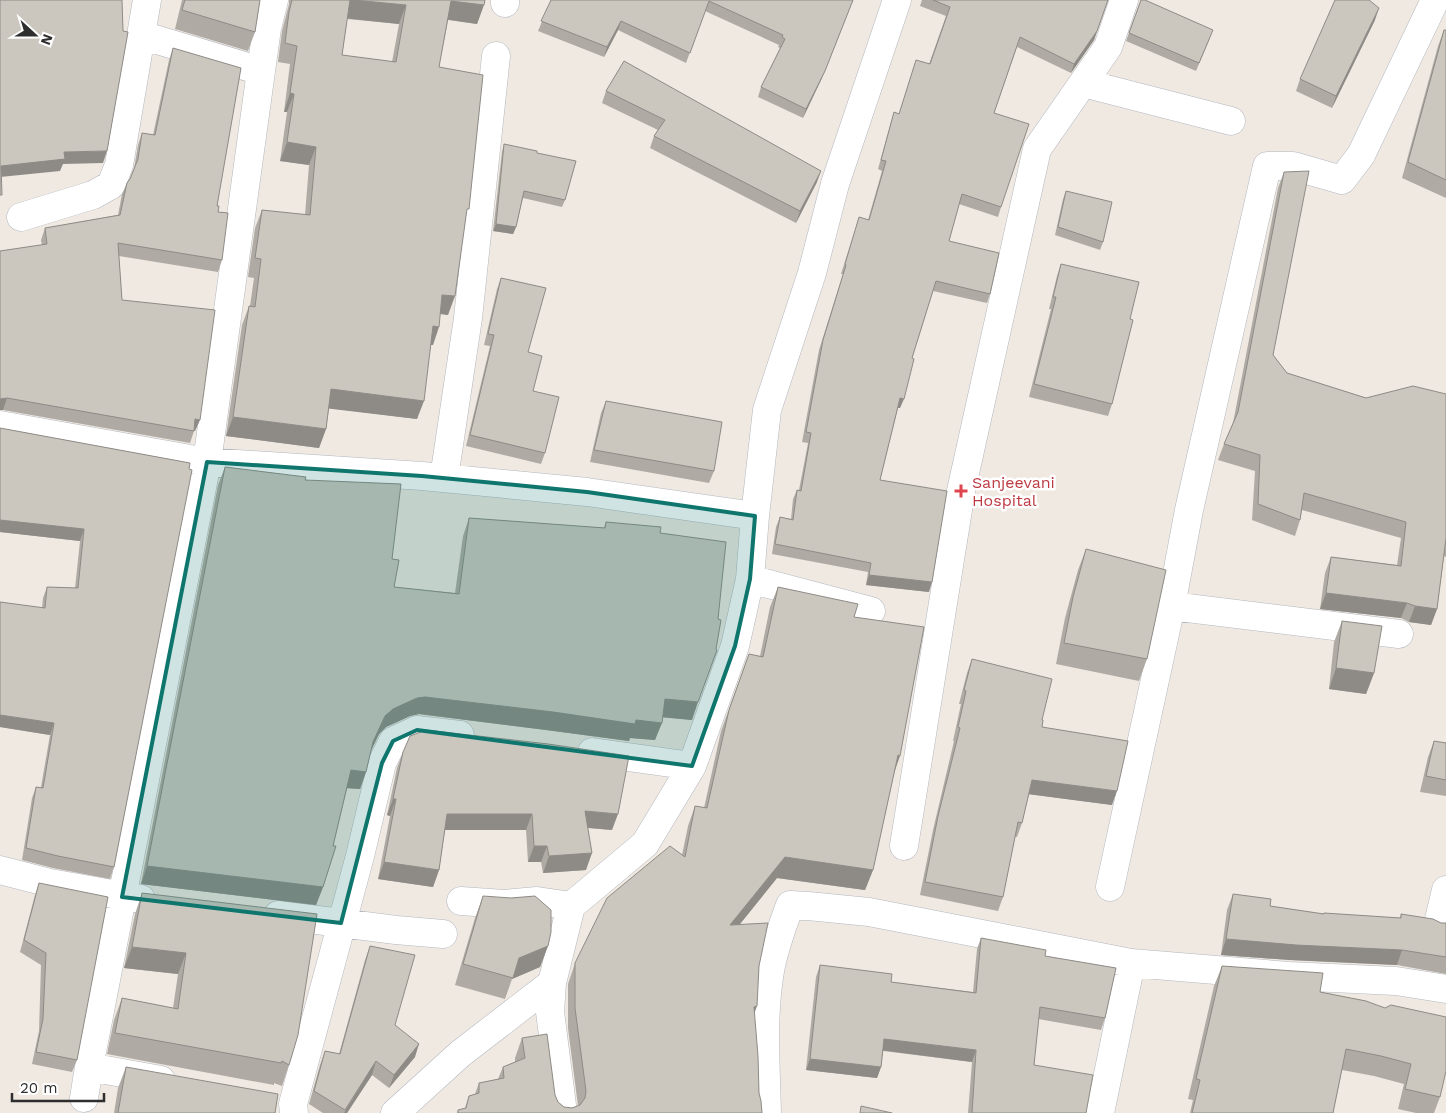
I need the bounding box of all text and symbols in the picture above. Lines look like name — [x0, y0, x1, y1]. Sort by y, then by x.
north arrow — [10, 10, 60, 60]
text: N — [38, 32, 56, 47]
place label: Sanjeevani Hospital — [972, 473, 1055, 510]
marker: Sanjeevani Hospital — [954, 484, 968, 498]
scale bar — [12, 1070, 105, 1102]
text: 20 m — [20, 1079, 58, 1097]

